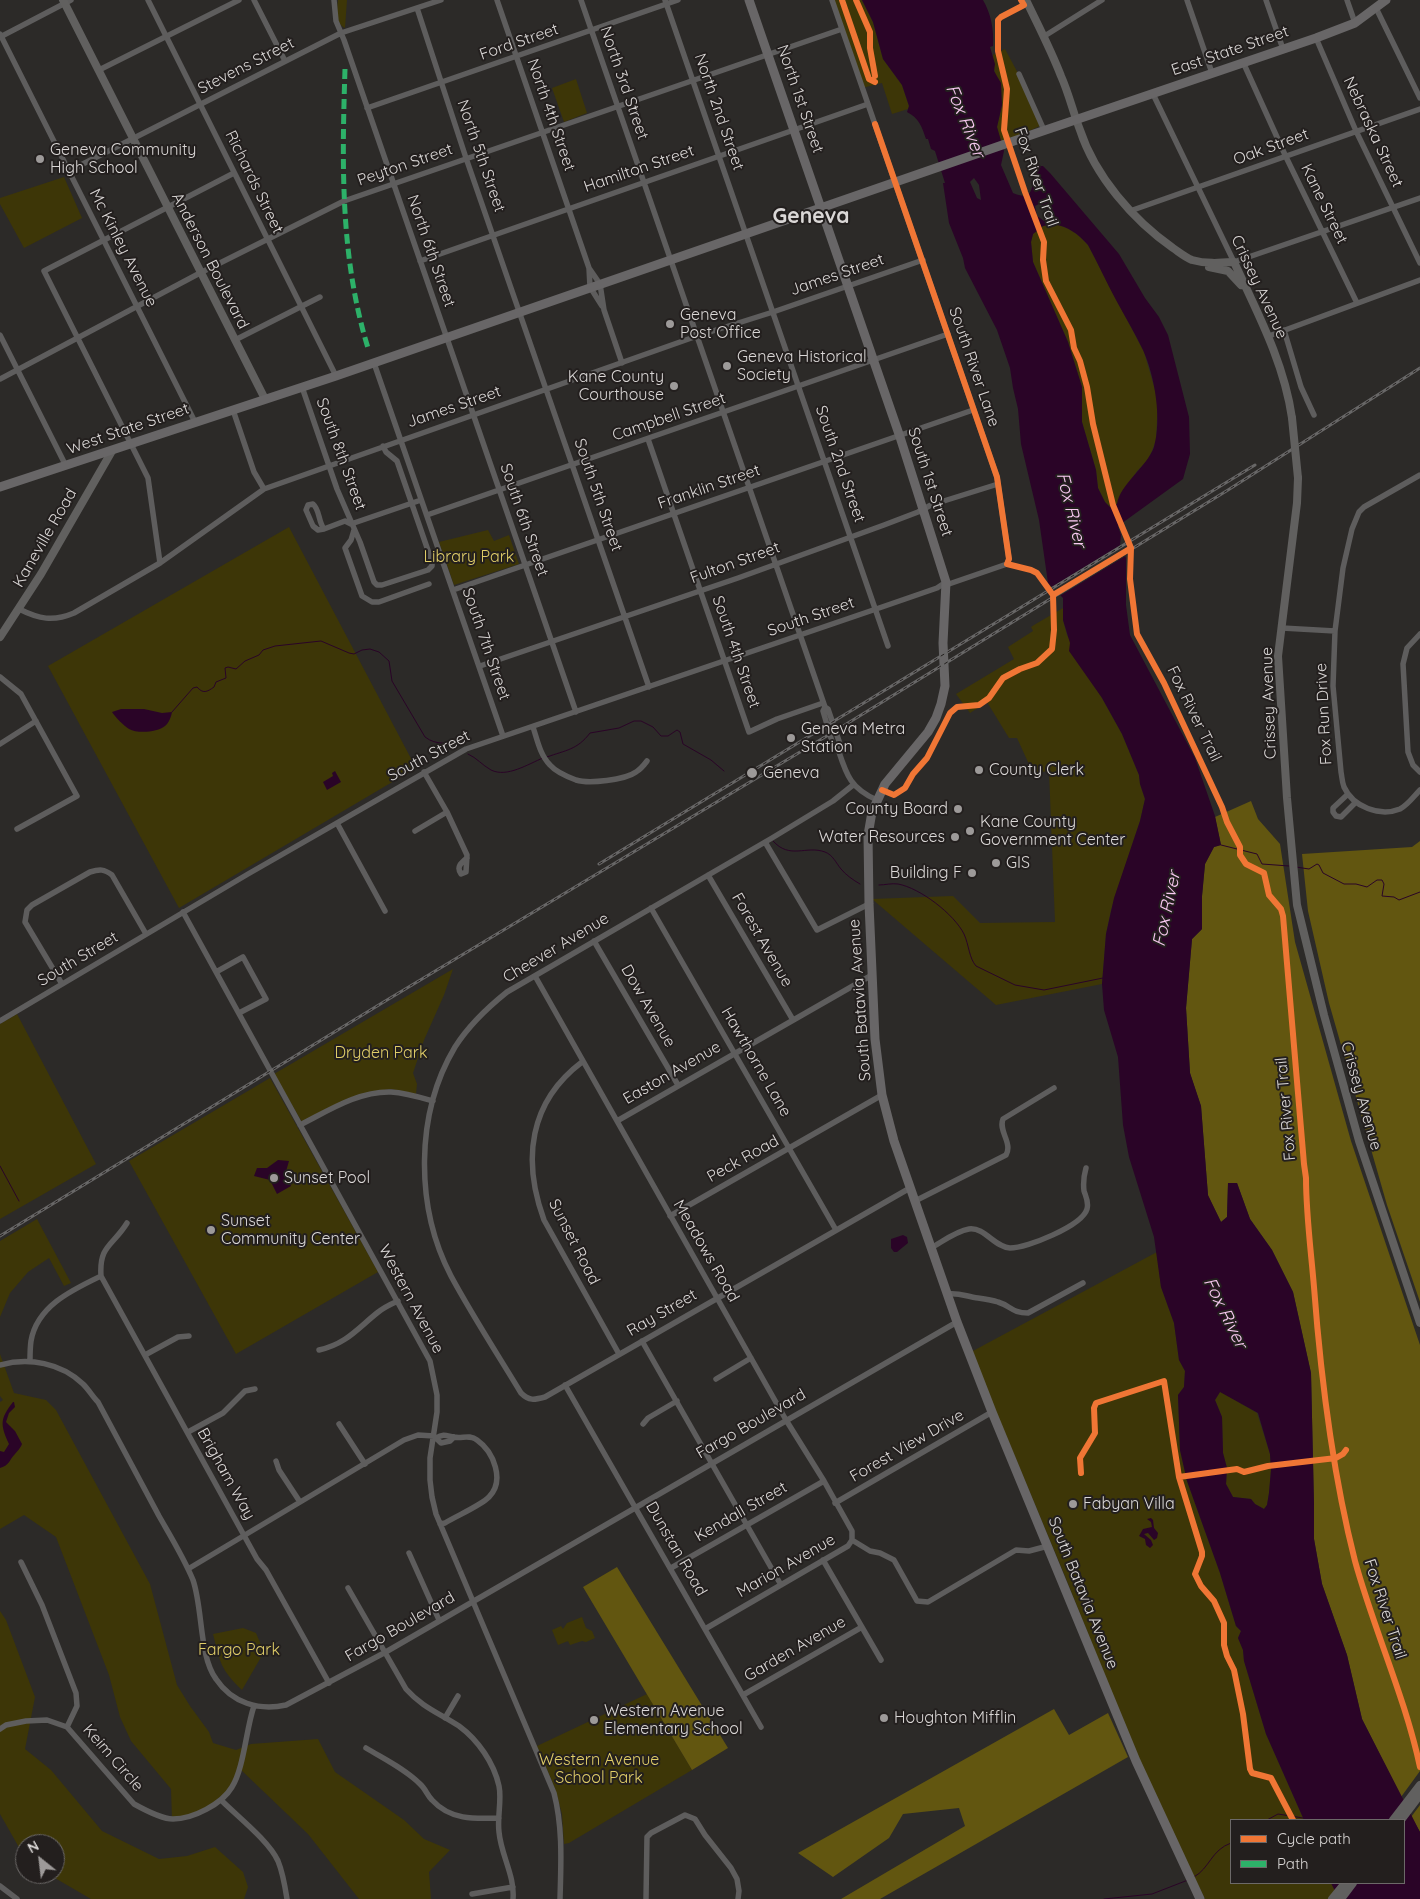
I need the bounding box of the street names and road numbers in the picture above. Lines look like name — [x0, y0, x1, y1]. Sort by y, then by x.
street label: Ford Street — [477, 20, 561, 64]
street label: East State Street — [1169, 22, 1291, 80]
street label: North 3rd Street — [596, 24, 652, 142]
street label: Stevens Street — [195, 33, 297, 99]
street label: North 1st Street — [772, 42, 828, 156]
street label: North 2nd Street — [690, 51, 748, 173]
street label: North 4th Street — [523, 56, 579, 174]
street label: Nebraska Street — [1339, 74, 1407, 190]
street label: North 5th Street — [453, 97, 509, 215]
street label: Fox River Trail — [1010, 125, 1062, 229]
street label: Oak Street — [1231, 125, 1311, 169]
street label: Richards Street — [221, 127, 287, 237]
street label: Peyton Street — [355, 140, 455, 190]
street label: Hamilton Street — [581, 141, 697, 197]
street label: Kane Street — [1296, 161, 1352, 247]
street label: Mc Kinley Avenue — [85, 186, 161, 310]
street label: Anderson Boulevard — [167, 190, 253, 332]
street label: North 6th Street — [403, 192, 459, 310]
street label: Crissey Avenue — [1227, 232, 1291, 342]
street label: James Street — [788, 250, 886, 300]
street label: South River Lane — [945, 305, 1003, 429]
street label: James Street — [405, 382, 503, 432]
street label: Campbell Street — [610, 389, 728, 445]
street label: South 8th Street — [312, 395, 370, 513]
street label: West State Street — [64, 399, 192, 459]
street label: South 2nd Street — [811, 403, 869, 525]
street label: South 1st Street — [903, 425, 957, 539]
street label: South 5th Street — [570, 436, 626, 554]
street label: South 6th Street — [496, 461, 552, 579]
street label: Franklin Street — [655, 461, 763, 513]
street label: Kaneville Road — [9, 485, 81, 591]
street label: Fulton Street — [688, 538, 782, 588]
street label: South 7th Street — [458, 585, 514, 703]
street label: South 4th Street — [708, 593, 764, 711]
street label: South Street — [765, 593, 857, 641]
street label: Crissey Avenue — [1257, 647, 1281, 759]
street label: Fox Run Drive — [1312, 662, 1336, 766]
street label: Fox River Trail — [1163, 663, 1225, 765]
street label: South Street — [385, 726, 473, 786]
street label: Forest Avenue — [727, 890, 797, 990]
street label: Cheever Avenue — [500, 909, 612, 987]
street label: South Batavia Avenue — [845, 918, 875, 1082]
street label: South Street — [34, 927, 122, 991]
street label: Dow Avenue — [617, 961, 679, 1051]
street label: Hawthorne Lane — [717, 1004, 795, 1120]
street label: Easton Avenue — [620, 1037, 724, 1109]
street label: Crissey Avenue — [1336, 1039, 1386, 1153]
street label: Fox River Trail — [1272, 1056, 1300, 1162]
street label: Peck Road — [704, 1131, 782, 1187]
street label: Sunset Road — [544, 1196, 604, 1288]
street label: Meadows Road — [669, 1196, 743, 1306]
street label: Western Avenue — [374, 1241, 448, 1357]
street label: Ray Street — [624, 1285, 700, 1341]
street label: Fargo Boulevard — [693, 1385, 809, 1463]
street label: Forest View Drive — [846, 1406, 968, 1486]
street label: Brigham Way — [193, 1425, 259, 1523]
street label: Kendall Street — [691, 1478, 791, 1546]
street label: Dunstan Road — [641, 1498, 711, 1600]
street label: South Batavia Avenue — [1044, 1514, 1122, 1672]
street label: Marion Avenue — [733, 1530, 839, 1602]
street label: Fox River Trail — [1360, 1557, 1410, 1661]
street label: Fargo Boulevard — [342, 1588, 458, 1666]
street label: Garden Avenue — [741, 1612, 849, 1686]
street label: Keim Circle — [79, 1721, 147, 1795]

